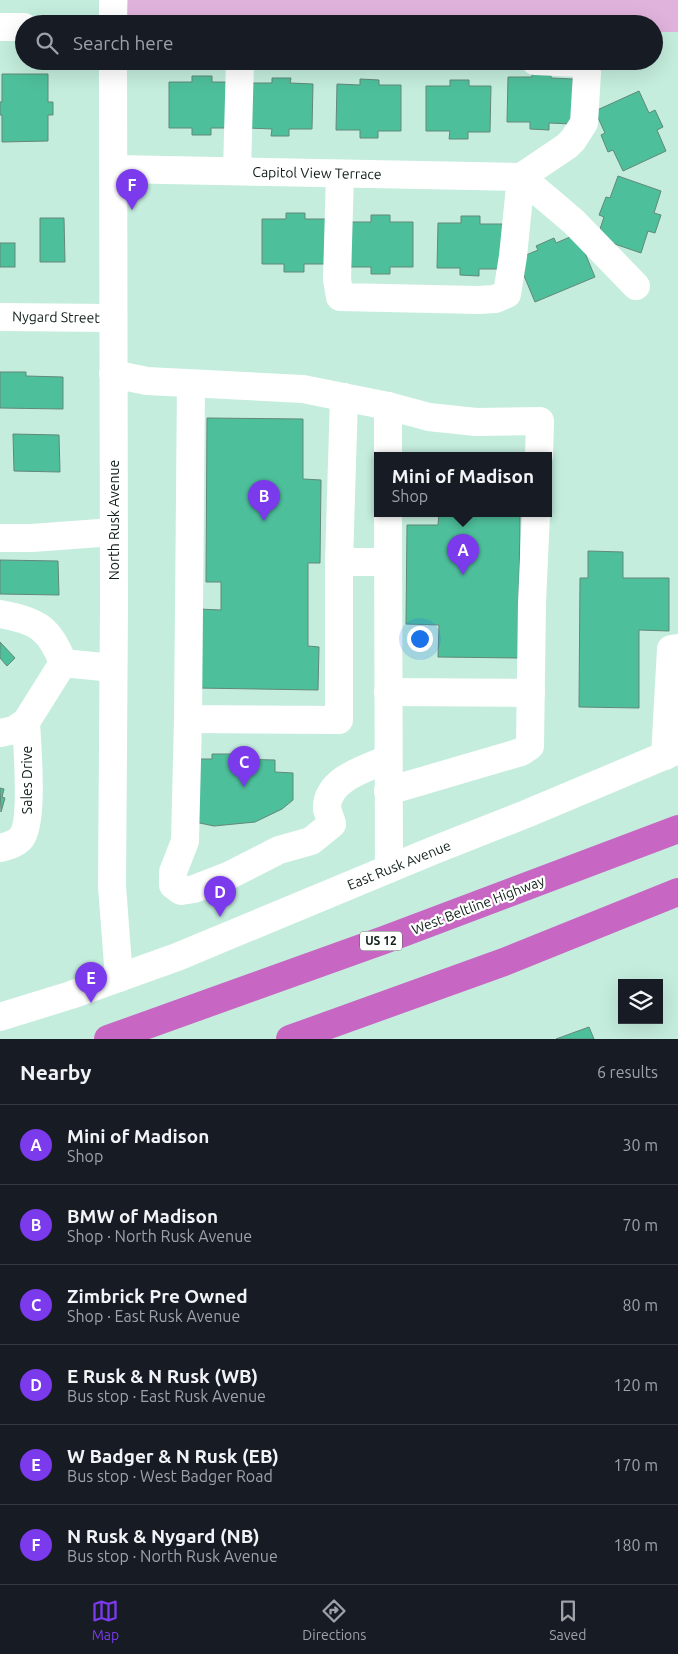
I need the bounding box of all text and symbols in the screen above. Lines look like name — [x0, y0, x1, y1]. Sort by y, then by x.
search box — [15, 15, 663, 70]
icon: search — [33, 29, 61, 57]
text: Search here — [73, 32, 173, 54]
street label: Capitol View Terrace — [252, 164, 382, 182]
pin: F — [116, 169, 148, 210]
street label: Nygard Street — [12, 308, 100, 326]
popup — [374, 452, 552, 517]
street label: North Rusk Avenue — [106, 460, 122, 580]
text: Mini of Madison — [392, 465, 534, 487]
pin: B — [248, 480, 280, 521]
text: Shop — [392, 487, 428, 505]
pin: A — [447, 534, 479, 575]
your location — [407, 626, 433, 652]
street label: Sales Drive — [19, 746, 35, 814]
pin: C — [228, 746, 260, 787]
street label: East Rusk Avenue — [345, 837, 453, 893]
street label: West Beltline Highway — [409, 872, 547, 938]
pin: D — [204, 876, 236, 917]
road number: US 12 — [360, 931, 402, 950]
pin: E — [75, 962, 107, 1003]
map controls — [618, 979, 663, 1024]
button: layers — [618, 979, 663, 1024]
text: Nearby — [20, 1060, 91, 1084]
text: 6 results — [597, 1063, 658, 1081]
text: Mini of Madison — [67, 1125, 209, 1147]
text: A — [30, 1136, 42, 1154]
text: 30 m — [622, 1136, 658, 1154]
text: Shop — [67, 1147, 103, 1165]
text: BMW of Madison — [67, 1205, 218, 1227]
text: B — [31, 1216, 41, 1234]
text: 70 m — [622, 1216, 658, 1234]
text: Shop · North Rusk Avenue — [67, 1227, 252, 1245]
text: Zimbrick Pre Owned — [67, 1285, 248, 1307]
text: C — [31, 1296, 41, 1314]
text: 80 m — [622, 1296, 658, 1314]
text: Shop · East Rusk Avenue — [67, 1307, 240, 1325]
text: E Rusk & N Rusk (WB) — [67, 1365, 258, 1387]
text: D — [30, 1376, 42, 1394]
text: 120 m — [613, 1376, 658, 1394]
text: Bus stop · East Rusk Avenue — [67, 1387, 266, 1405]
text: W Badger & N Rusk (EB) — [67, 1445, 279, 1467]
text: E — [31, 1456, 41, 1474]
text: 170 m — [613, 1456, 658, 1474]
text: Bus stop · West Badger Road — [67, 1467, 273, 1485]
text: N Rusk & Nygard (NB) — [67, 1525, 260, 1547]
text: F — [32, 1536, 41, 1554]
text: 180 m — [613, 1536, 658, 1554]
text: Bus stop · North Rusk Avenue — [67, 1547, 278, 1565]
tab: Map — [91, 1597, 119, 1643]
tab: Directions — [302, 1597, 366, 1643]
tab: Saved — [549, 1597, 587, 1643]

